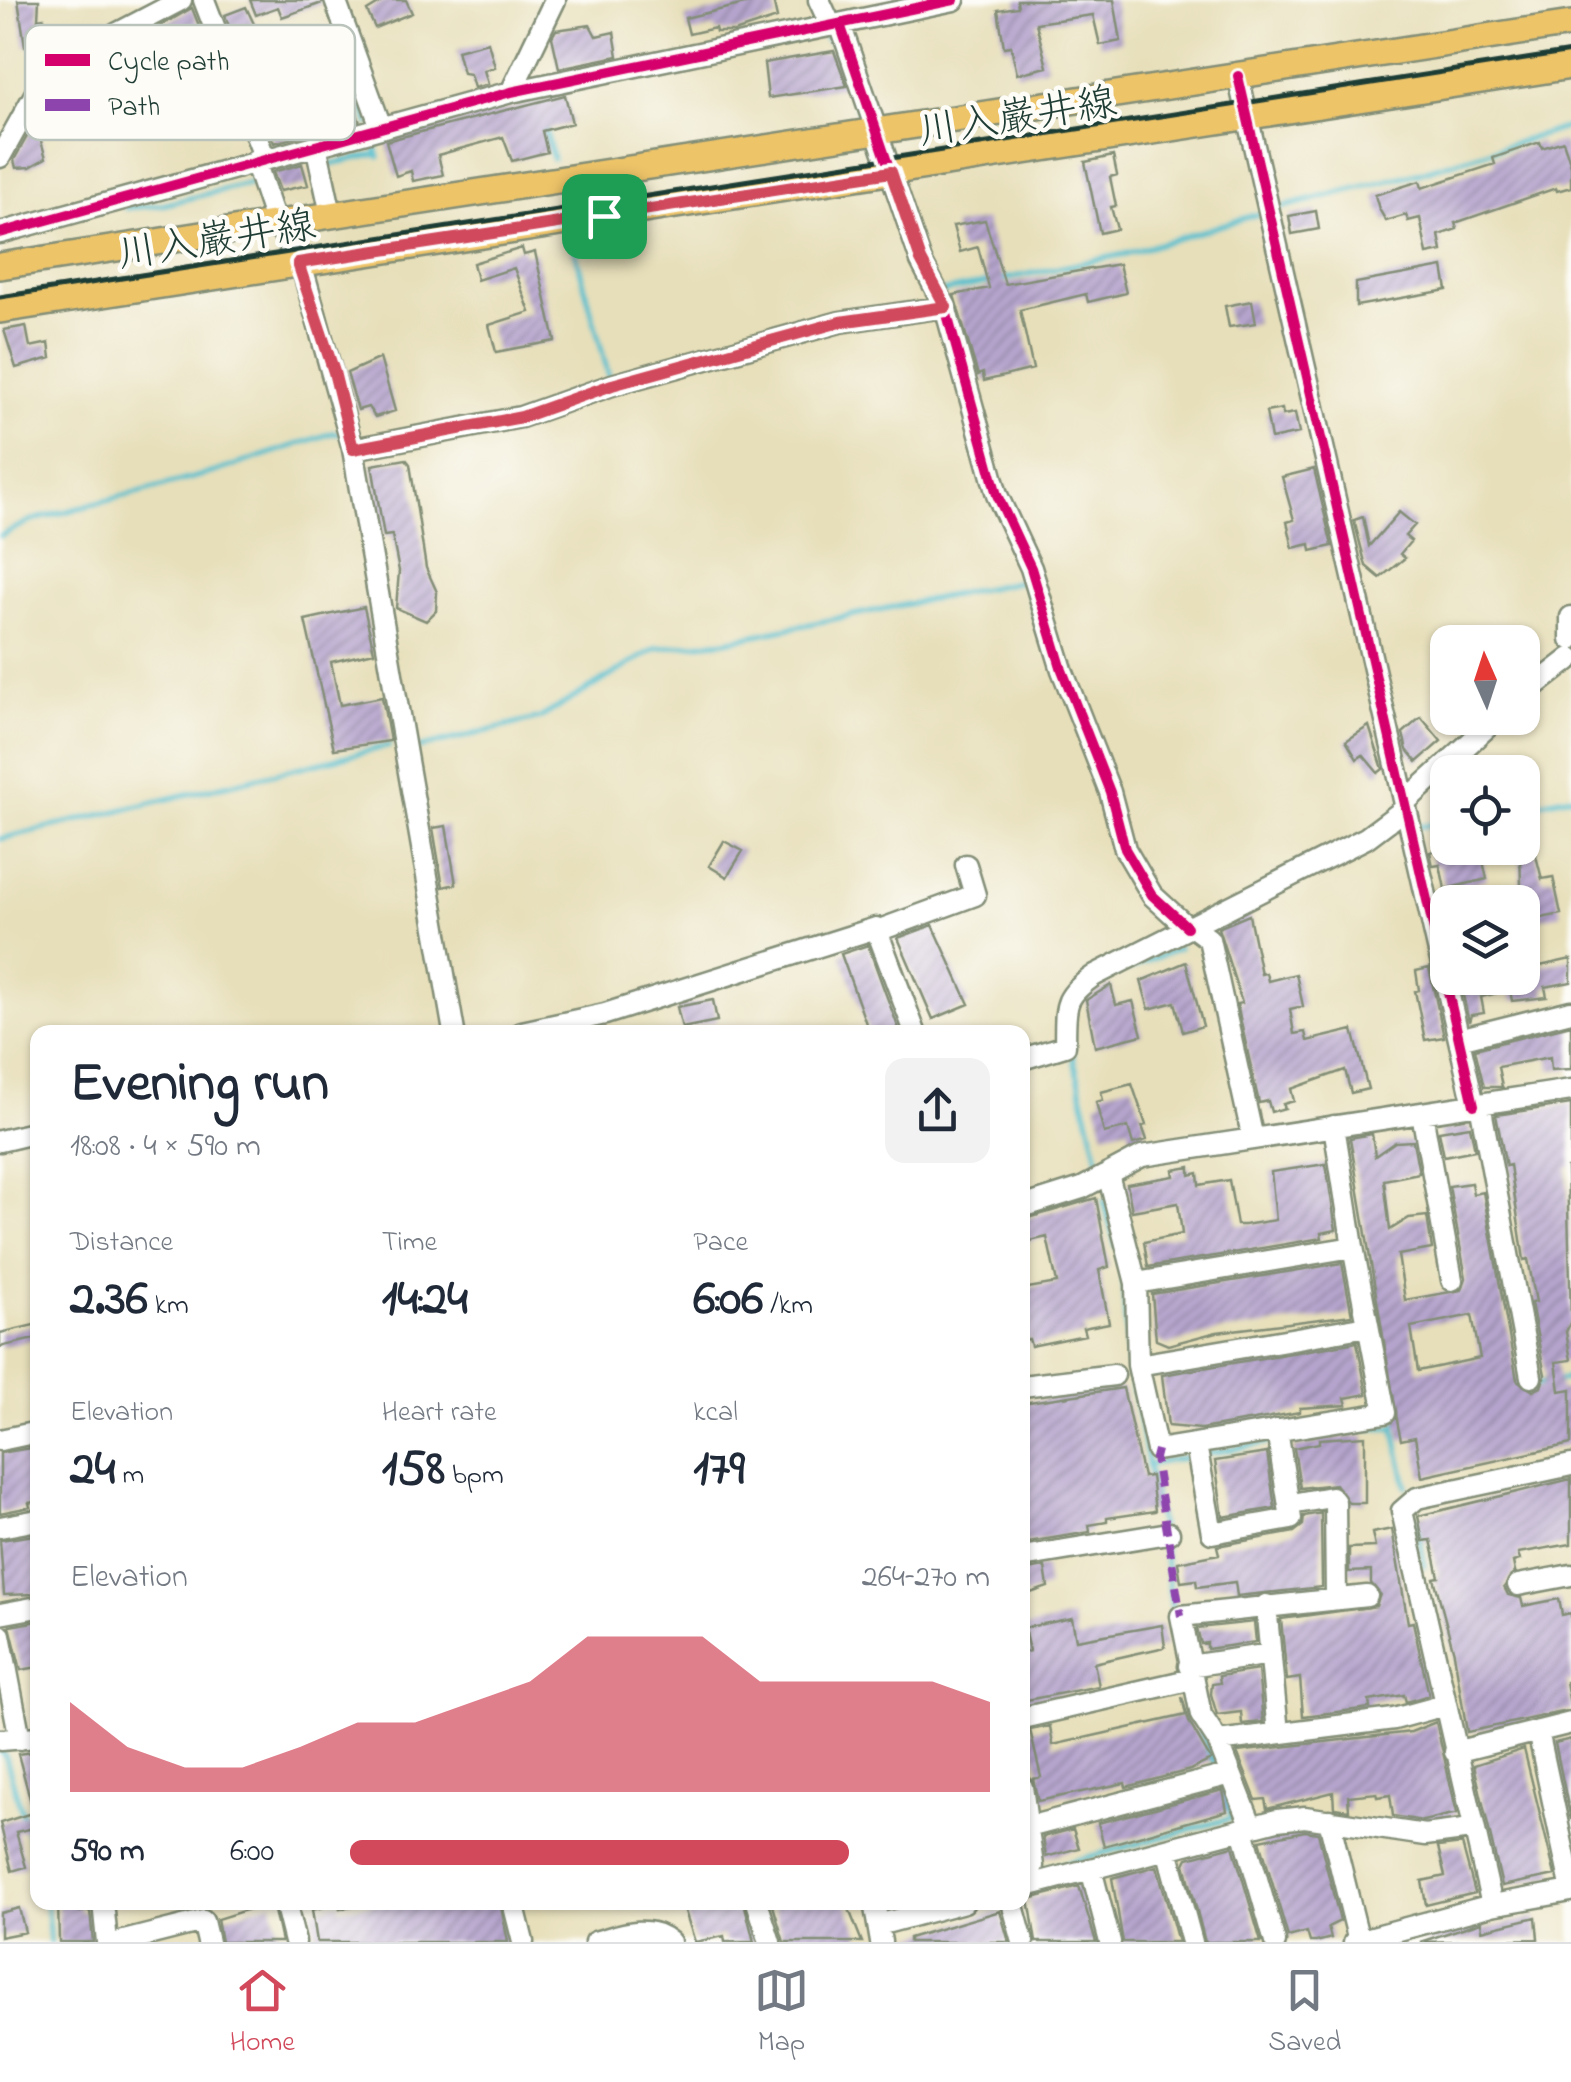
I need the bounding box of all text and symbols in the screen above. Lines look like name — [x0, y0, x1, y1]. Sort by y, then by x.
legend — [25, 25, 355, 140]
text: Cycle path — [108, 43, 230, 84]
street label: 川入巌井線 — [914, 75, 1121, 164]
text: Path — [108, 88, 160, 129]
pin — [562, 174, 647, 259]
icon: arrive — [577, 189, 632, 244]
street label: 川入巌井線 — [113, 198, 320, 287]
north arrow — [1430, 625, 1540, 735]
map controls — [1430, 625, 1540, 995]
button: locate — [1430, 755, 1540, 865]
button: layers — [1430, 885, 1540, 995]
text: Evening run — [70, 1046, 329, 1126]
button: share — [885, 1058, 990, 1163]
text: 18:08 · 4 × 590 m — [70, 1124, 261, 1171]
text: Distance — [70, 1223, 173, 1264]
text: Time — [382, 1223, 437, 1264]
text: Pace — [693, 1223, 748, 1264]
text: 2.36 — [70, 1264, 148, 1337]
text: 14:24 — [382, 1264, 468, 1337]
text: 6:06 — [693, 1264, 763, 1337]
text: km — [148, 1286, 189, 1327]
text: /km — [763, 1286, 813, 1327]
text: Elevation — [70, 1393, 173, 1434]
text: Heart rate — [382, 1393, 496, 1434]
text: kcal — [693, 1393, 738, 1434]
text: 24 — [70, 1434, 115, 1507]
text: 158 — [382, 1434, 445, 1507]
text: 179 — [693, 1434, 745, 1507]
text: m — [115, 1456, 144, 1497]
text: bpm — [445, 1456, 504, 1497]
text: Elevation — [70, 1555, 188, 1602]
text: 264–270 m — [862, 1555, 990, 1602]
text: 590 m — [70, 1829, 145, 1876]
text: 6:00 — [230, 1829, 274, 1876]
tab: Home — [230, 1963, 295, 2064]
tab: Map — [754, 1963, 809, 2064]
tab: Saved — [1268, 1963, 1341, 2064]

